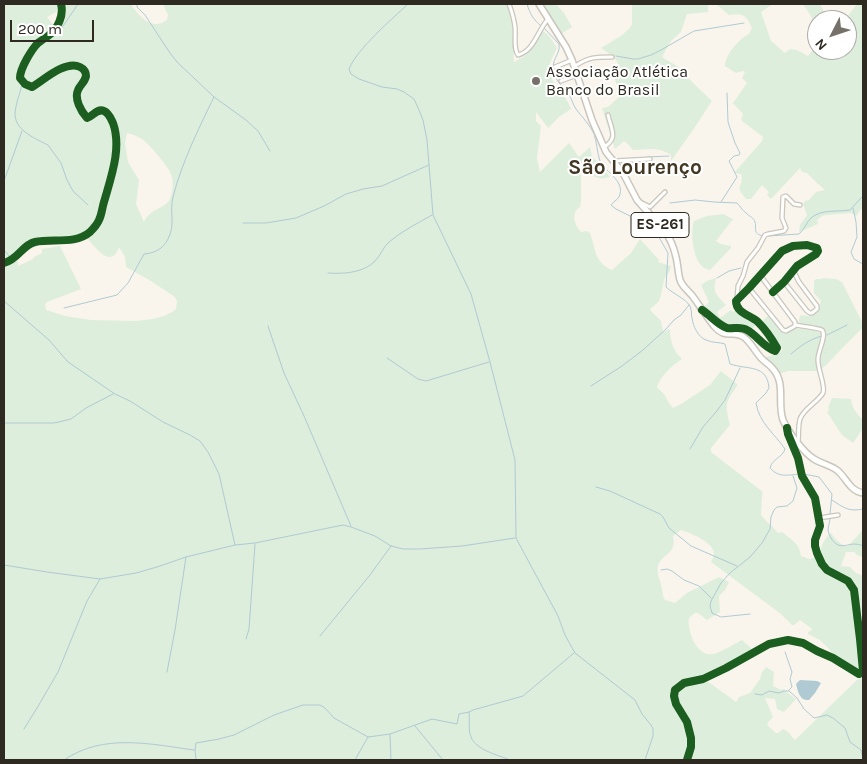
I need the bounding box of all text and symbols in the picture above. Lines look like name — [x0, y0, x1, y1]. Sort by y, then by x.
scale bar — [12, 10, 96, 42]
north arrow — [807, 10, 857, 60]
text: 200 m — [18, 20, 62, 38]
text: N — [811, 35, 831, 54]
place label: Associação Atlética Banco do Brasil — [546, 62, 688, 100]
marker: Associação Atlética Banco do Brasil — [530, 75, 542, 87]
district label: São Lourenço — [568, 155, 702, 181]
road number: ES-261 — [631, 212, 689, 238]

